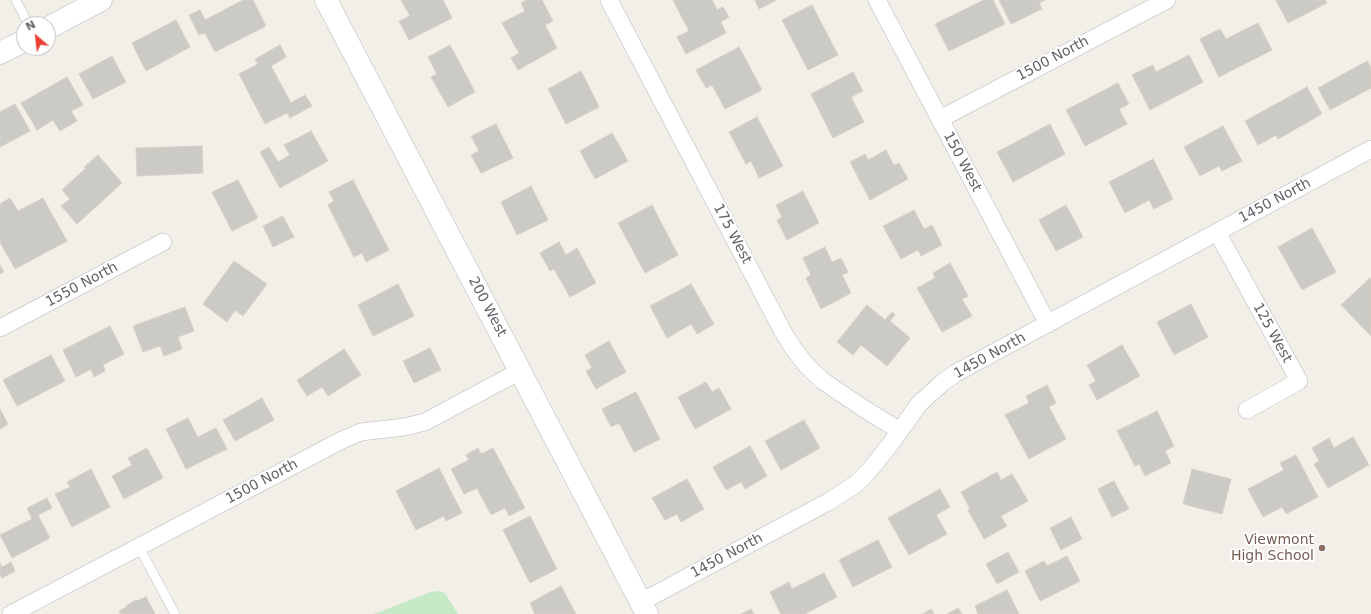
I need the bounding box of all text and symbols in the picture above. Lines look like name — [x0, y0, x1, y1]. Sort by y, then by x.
north arrow — [16, 16, 56, 56]
text: N — [23, 18, 38, 34]
street label: 1500 North — [1014, 33, 1092, 85]
street label: 150 West — [939, 129, 985, 195]
street label: 1450 North — [1236, 175, 1314, 227]
street label: 175 West — [709, 201, 755, 267]
street label: 1550 North — [43, 259, 121, 311]
street label: 200 West — [464, 274, 510, 340]
street label: 125 West — [1249, 300, 1295, 366]
street label: 1450 North — [951, 329, 1029, 383]
street label: 1500 North — [223, 456, 301, 508]
street label: 1450 North — [688, 530, 766, 582]
place label: Viewmont High School — [1231, 532, 1314, 564]
marker: Viewmont High School — [1317, 543, 1327, 553]

